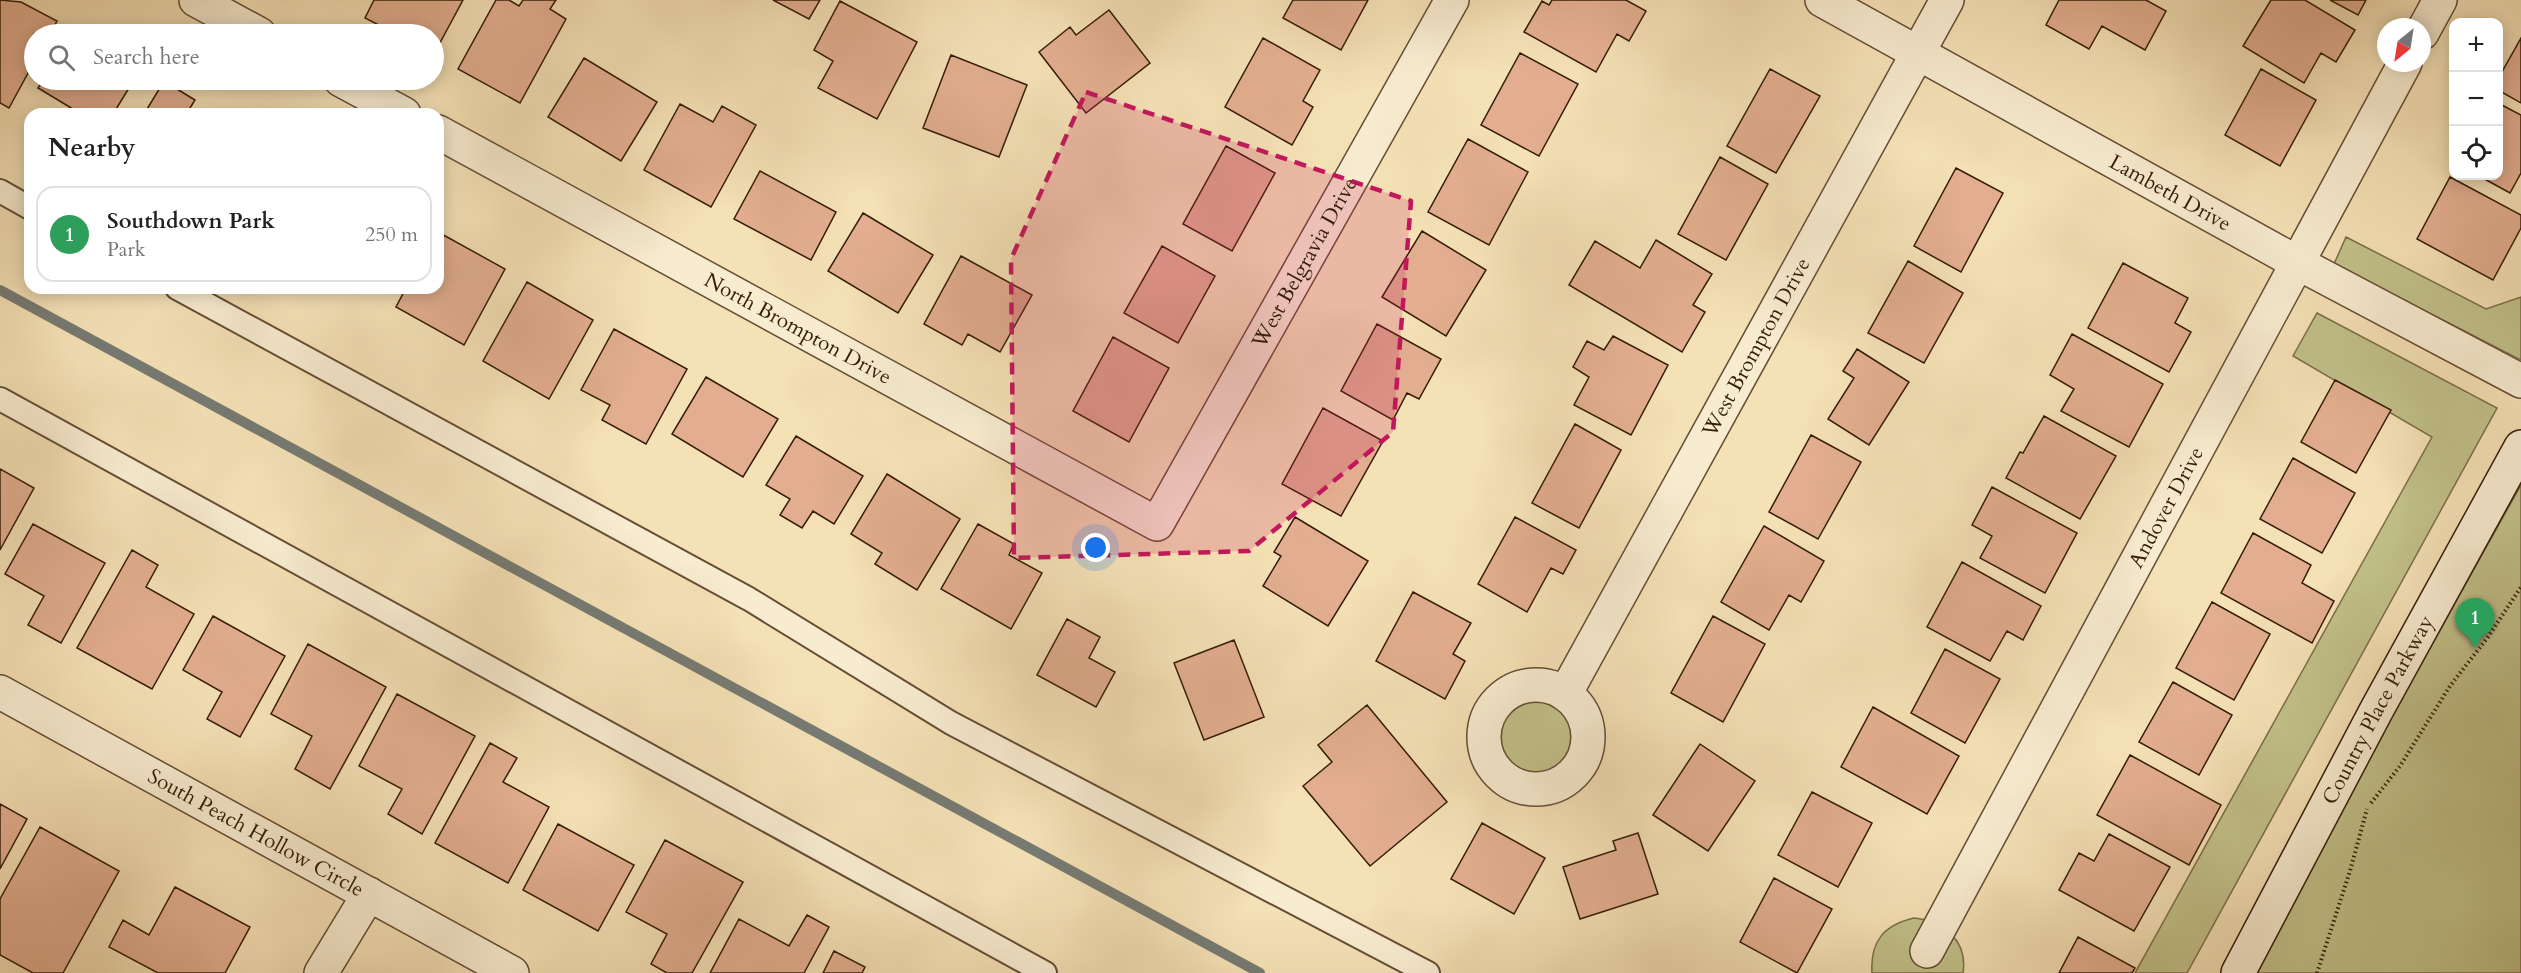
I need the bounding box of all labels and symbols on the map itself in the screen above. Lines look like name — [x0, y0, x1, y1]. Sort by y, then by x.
north arrow — [2377, 18, 2431, 72]
street label: Lambeth Drive — [2104, 147, 2236, 238]
street label: West Belgravia Drive — [1244, 172, 1364, 354]
street label: West Brompton Drive — [1694, 252, 1817, 443]
street label: North Brompton Drive — [699, 265, 897, 391]
street label: Andover Drive — [2121, 441, 2210, 573]
your location — [1081, 533, 1110, 562]
pin: 1 — [2456, 598, 2494, 648]
street label: Country Place Parkway — [2315, 610, 2440, 809]
street label: South Peach Hollow Circle — [143, 761, 369, 904]

